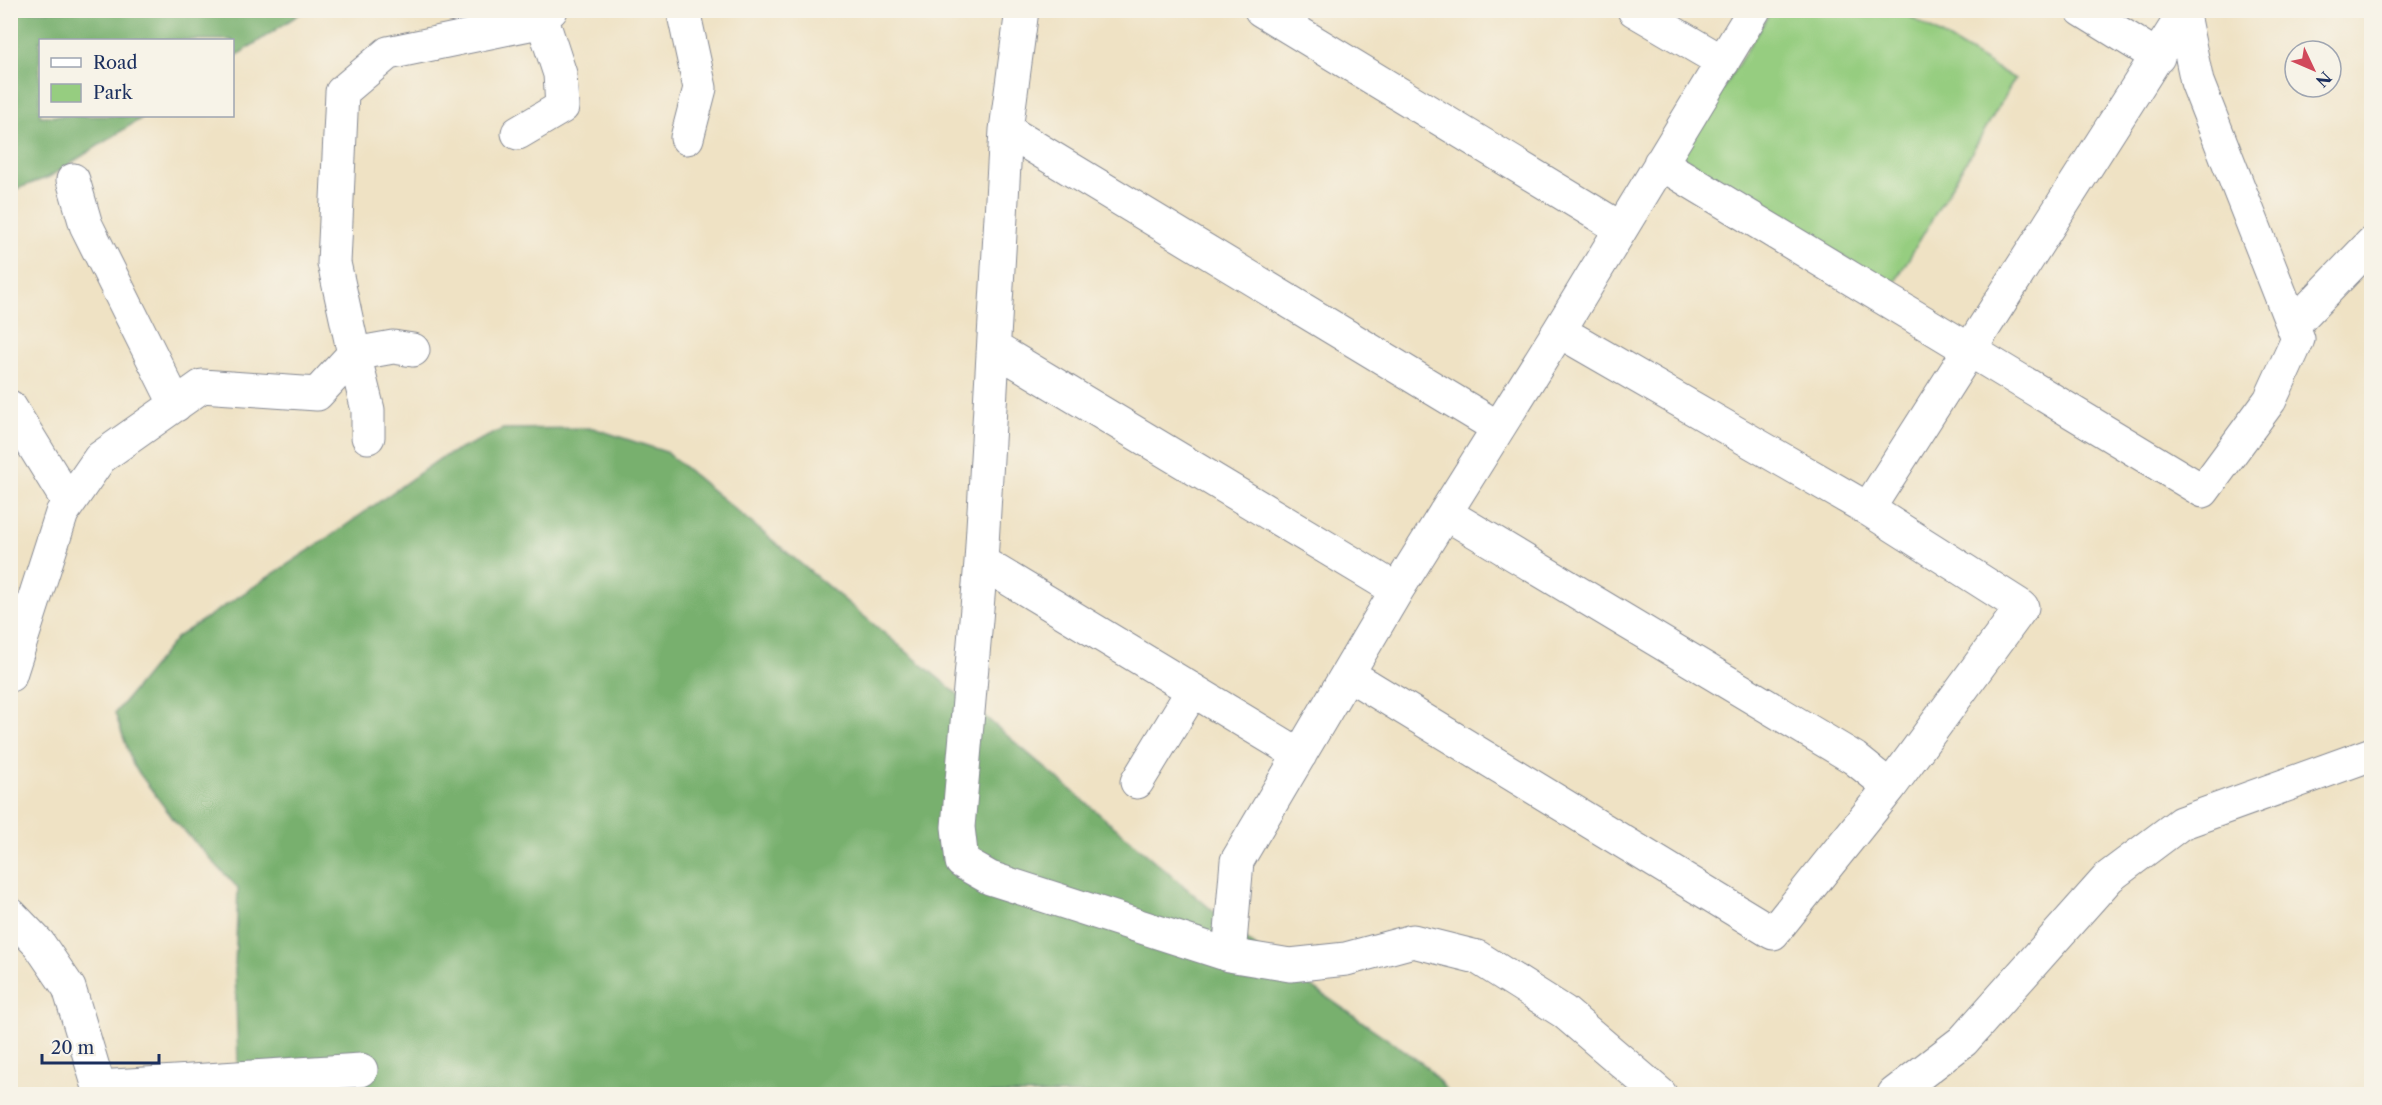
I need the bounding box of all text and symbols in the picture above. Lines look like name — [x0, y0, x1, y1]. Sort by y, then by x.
legend — [39, 39, 234, 117]
north arrow — [2283, 39, 2343, 99]
text: Road — [93, 52, 138, 74]
text: N — [2312, 67, 2336, 91]
text: Park — [93, 82, 134, 104]
scale bar — [42, 1027, 159, 1065]
text: 20 m — [51, 1037, 95, 1059]

